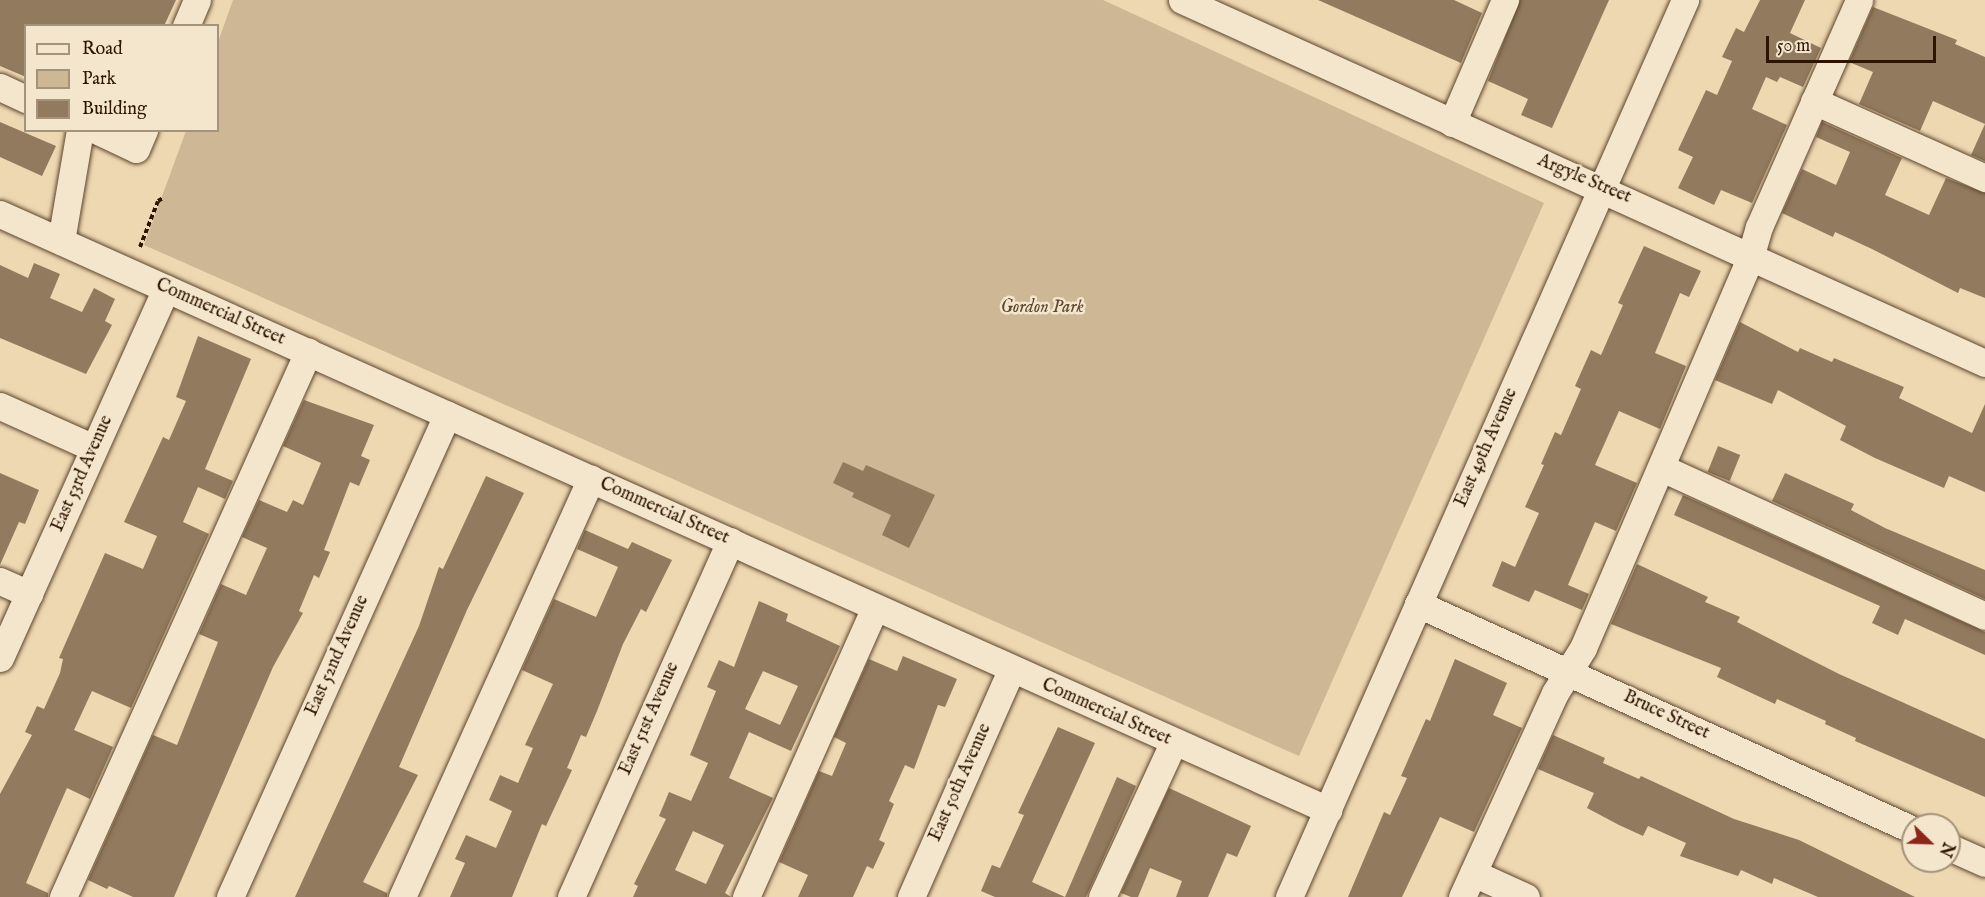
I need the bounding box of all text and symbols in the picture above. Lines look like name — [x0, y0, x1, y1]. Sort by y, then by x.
legend — [24, 24, 219, 132]
scale bar — [1769, 24, 1938, 62]
text: 50 m — [1777, 35, 1810, 58]
text: Road — [82, 38, 123, 61]
text: Park — [82, 68, 116, 91]
text: Building — [82, 98, 147, 121]
street label: Argyle Street — [1534, 151, 1634, 209]
street label: Commercial Street — [152, 275, 288, 351]
park label: Gordon Park — [1000, 297, 1084, 319]
street label: East 49th Avenue — [1451, 385, 1523, 511]
street label: East 53rd Avenue — [48, 412, 118, 536]
street label: Commercial Street — [596, 474, 732, 550]
street label: East 52nd Avenue — [302, 592, 374, 720]
street label: East 51st Avenue — [615, 659, 685, 779]
street label: Commercial Street — [1038, 675, 1174, 751]
street label: Bruce Street — [1620, 687, 1712, 745]
street label: East 50th Avenue — [925, 721, 997, 845]
north arrow — [1901, 813, 1961, 873]
text: N — [1934, 839, 1958, 860]

